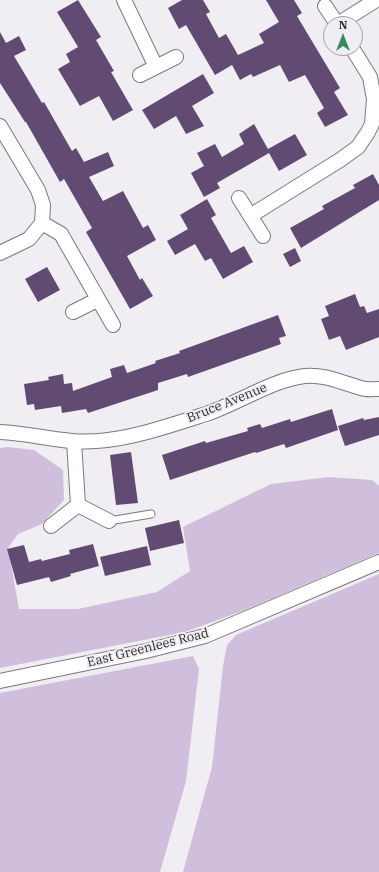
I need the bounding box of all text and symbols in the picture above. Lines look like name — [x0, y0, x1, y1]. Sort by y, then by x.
north arrow — [323, 16, 363, 56]
text: N — [339, 18, 347, 32]
street label: Bruce Avenue — [185, 380, 269, 426]
street label: East Greenlees Road — [86, 625, 210, 671]

